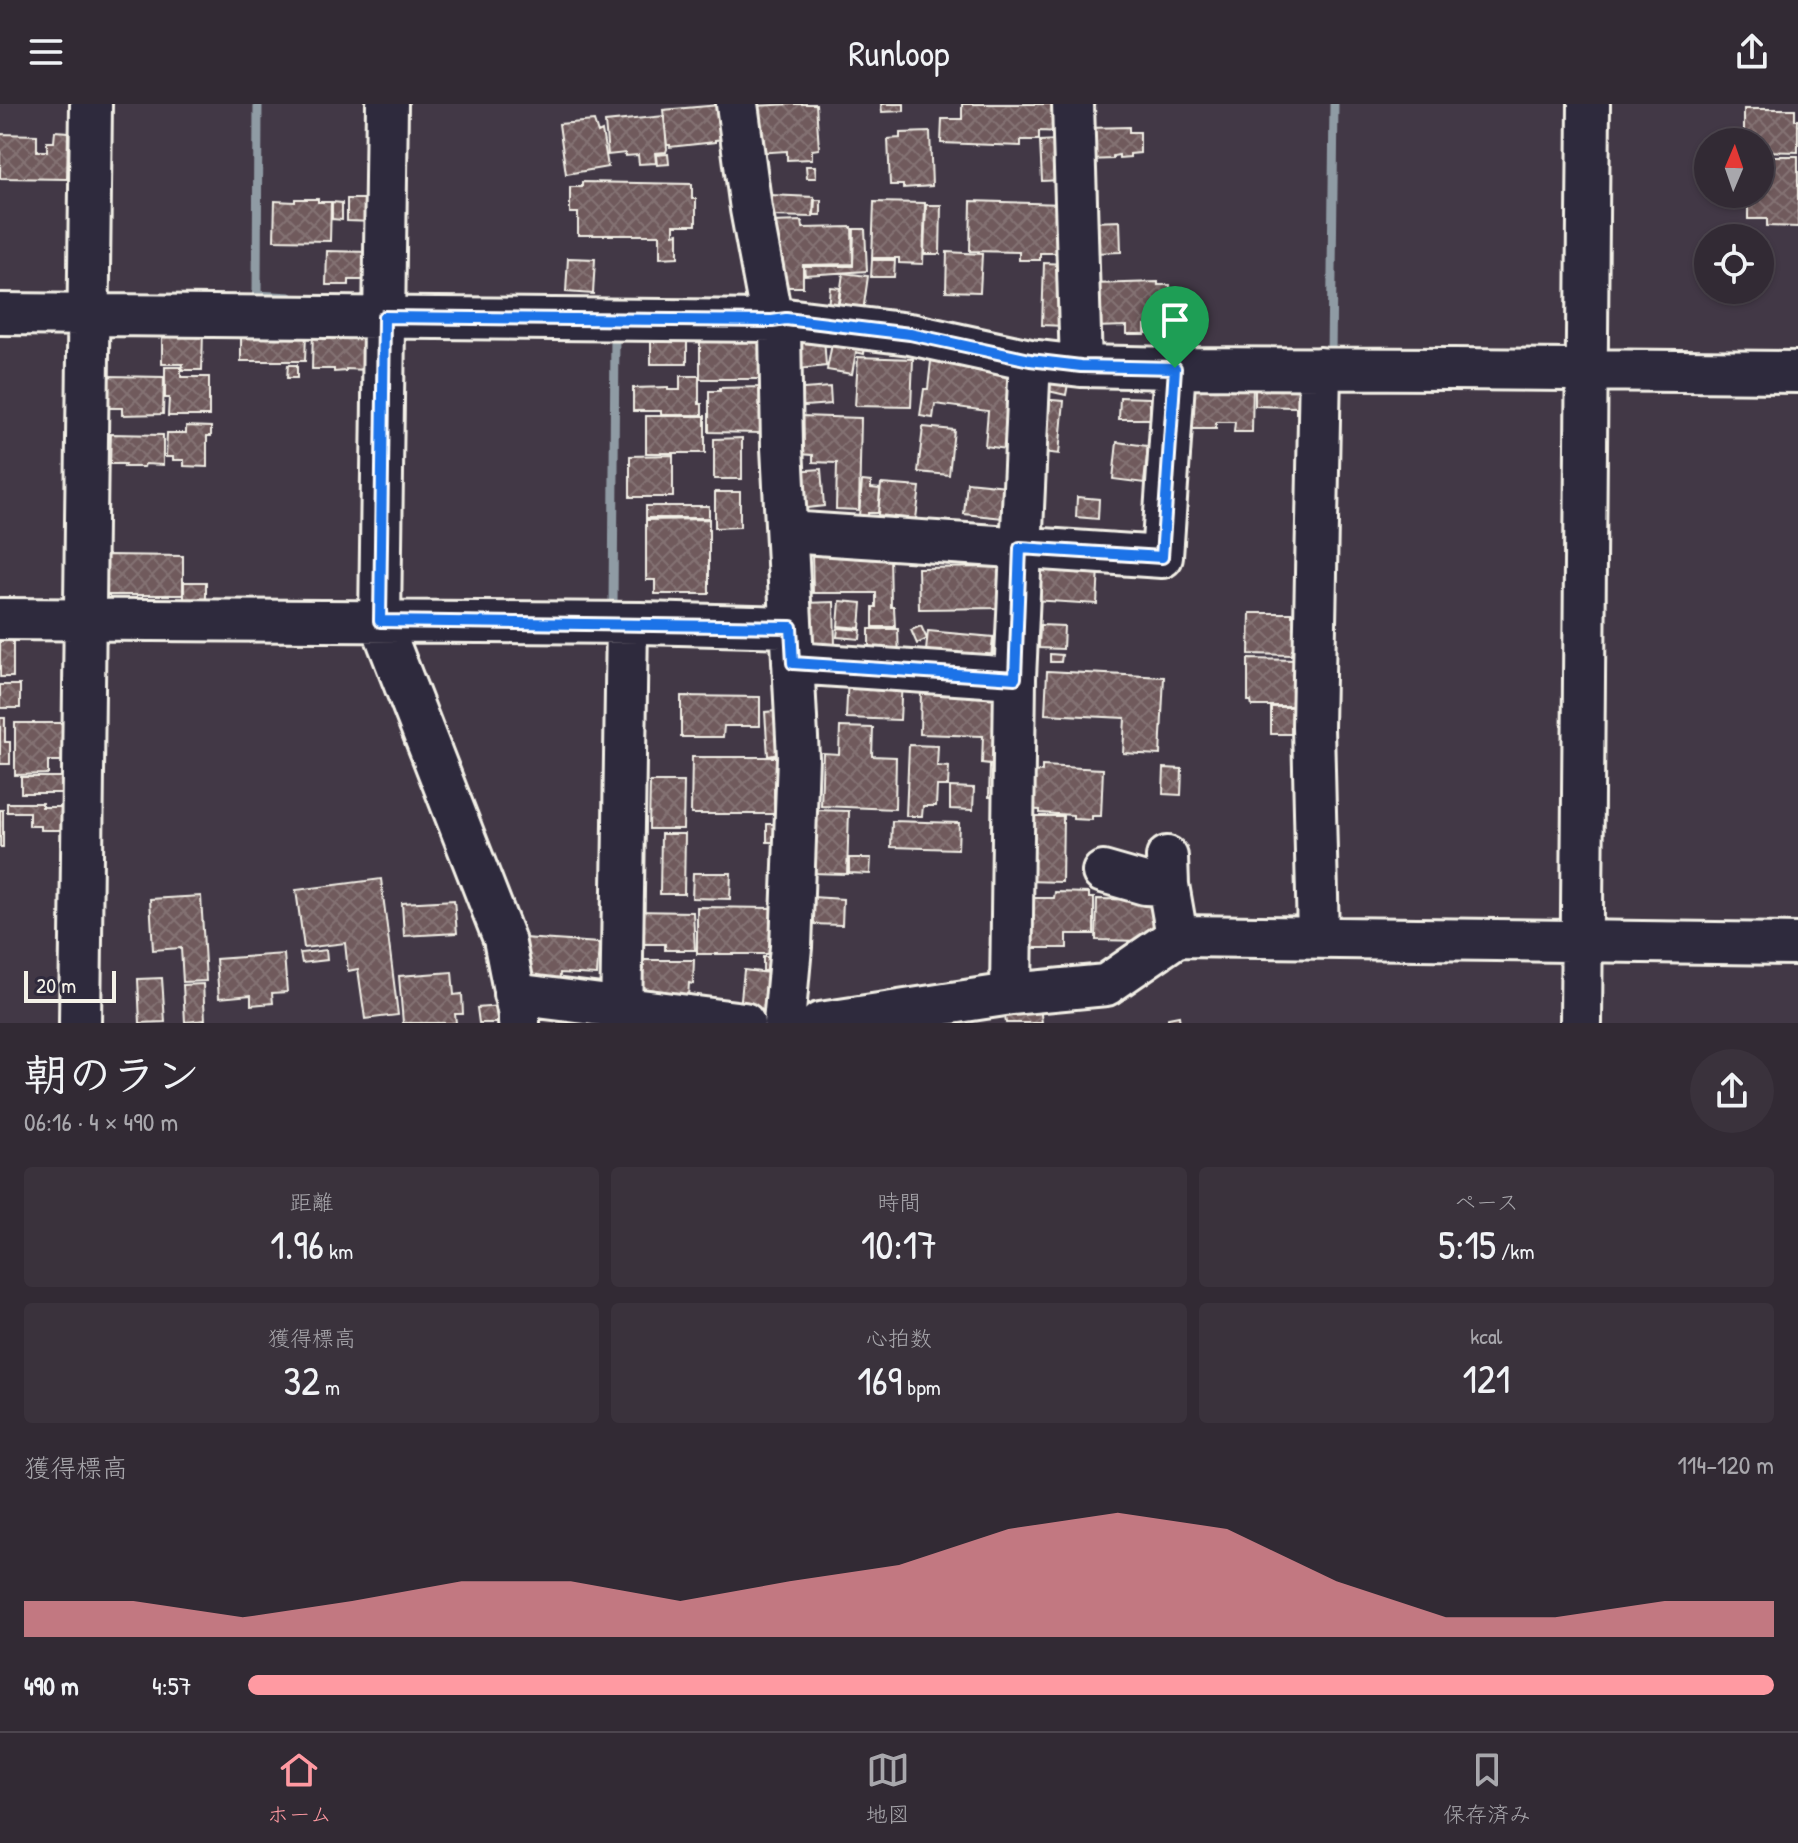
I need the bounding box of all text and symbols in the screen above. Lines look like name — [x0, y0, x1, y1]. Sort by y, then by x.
text: Runloop — [848, 28, 950, 77]
icon: menu — [24, 30, 68, 74]
icon: share — [1730, 30, 1774, 74]
north arrow — [1694, 128, 1774, 208]
map controls — [1694, 128, 1774, 304]
button: locate — [1694, 224, 1774, 304]
pin — [1141, 286, 1209, 368]
icon: arrive — [1153, 298, 1197, 342]
scale bar — [24, 967, 116, 1003]
text: 20 m — [36, 970, 76, 1000]
text: 朝のラン — [24, 1044, 200, 1104]
button: share — [1690, 1049, 1774, 1133]
text: 06:16 · 4 × 490 m — [24, 1104, 178, 1139]
text: 距離 — [290, 1187, 334, 1217]
text: 時間 — [877, 1187, 921, 1217]
text: ペース — [1454, 1187, 1519, 1217]
text: 1.96 — [270, 1217, 324, 1271]
text: 10:17 — [861, 1217, 937, 1271]
text: 5:15 — [1438, 1217, 1496, 1271]
text: km — [324, 1236, 353, 1266]
text: /km — [1496, 1236, 1534, 1266]
text: kcal — [1470, 1321, 1502, 1351]
text: 獲得標高 — [268, 1323, 356, 1353]
text: 心拍数 — [866, 1323, 932, 1353]
text: 121 — [1462, 1351, 1510, 1405]
text: 32 — [283, 1353, 320, 1407]
text: 169 — [857, 1353, 902, 1407]
text: m — [320, 1372, 340, 1402]
text: bpm — [902, 1372, 941, 1402]
text: 114–120 m — [1678, 1447, 1774, 1482]
text: 獲得標高 — [24, 1450, 128, 1485]
text: 490 m — [24, 1668, 79, 1703]
text: 4:57 — [152, 1668, 192, 1703]
tab: ホーム — [267, 1748, 332, 1829]
tab: 地図 — [866, 1748, 910, 1829]
tab: 保存済み — [1443, 1748, 1531, 1829]

